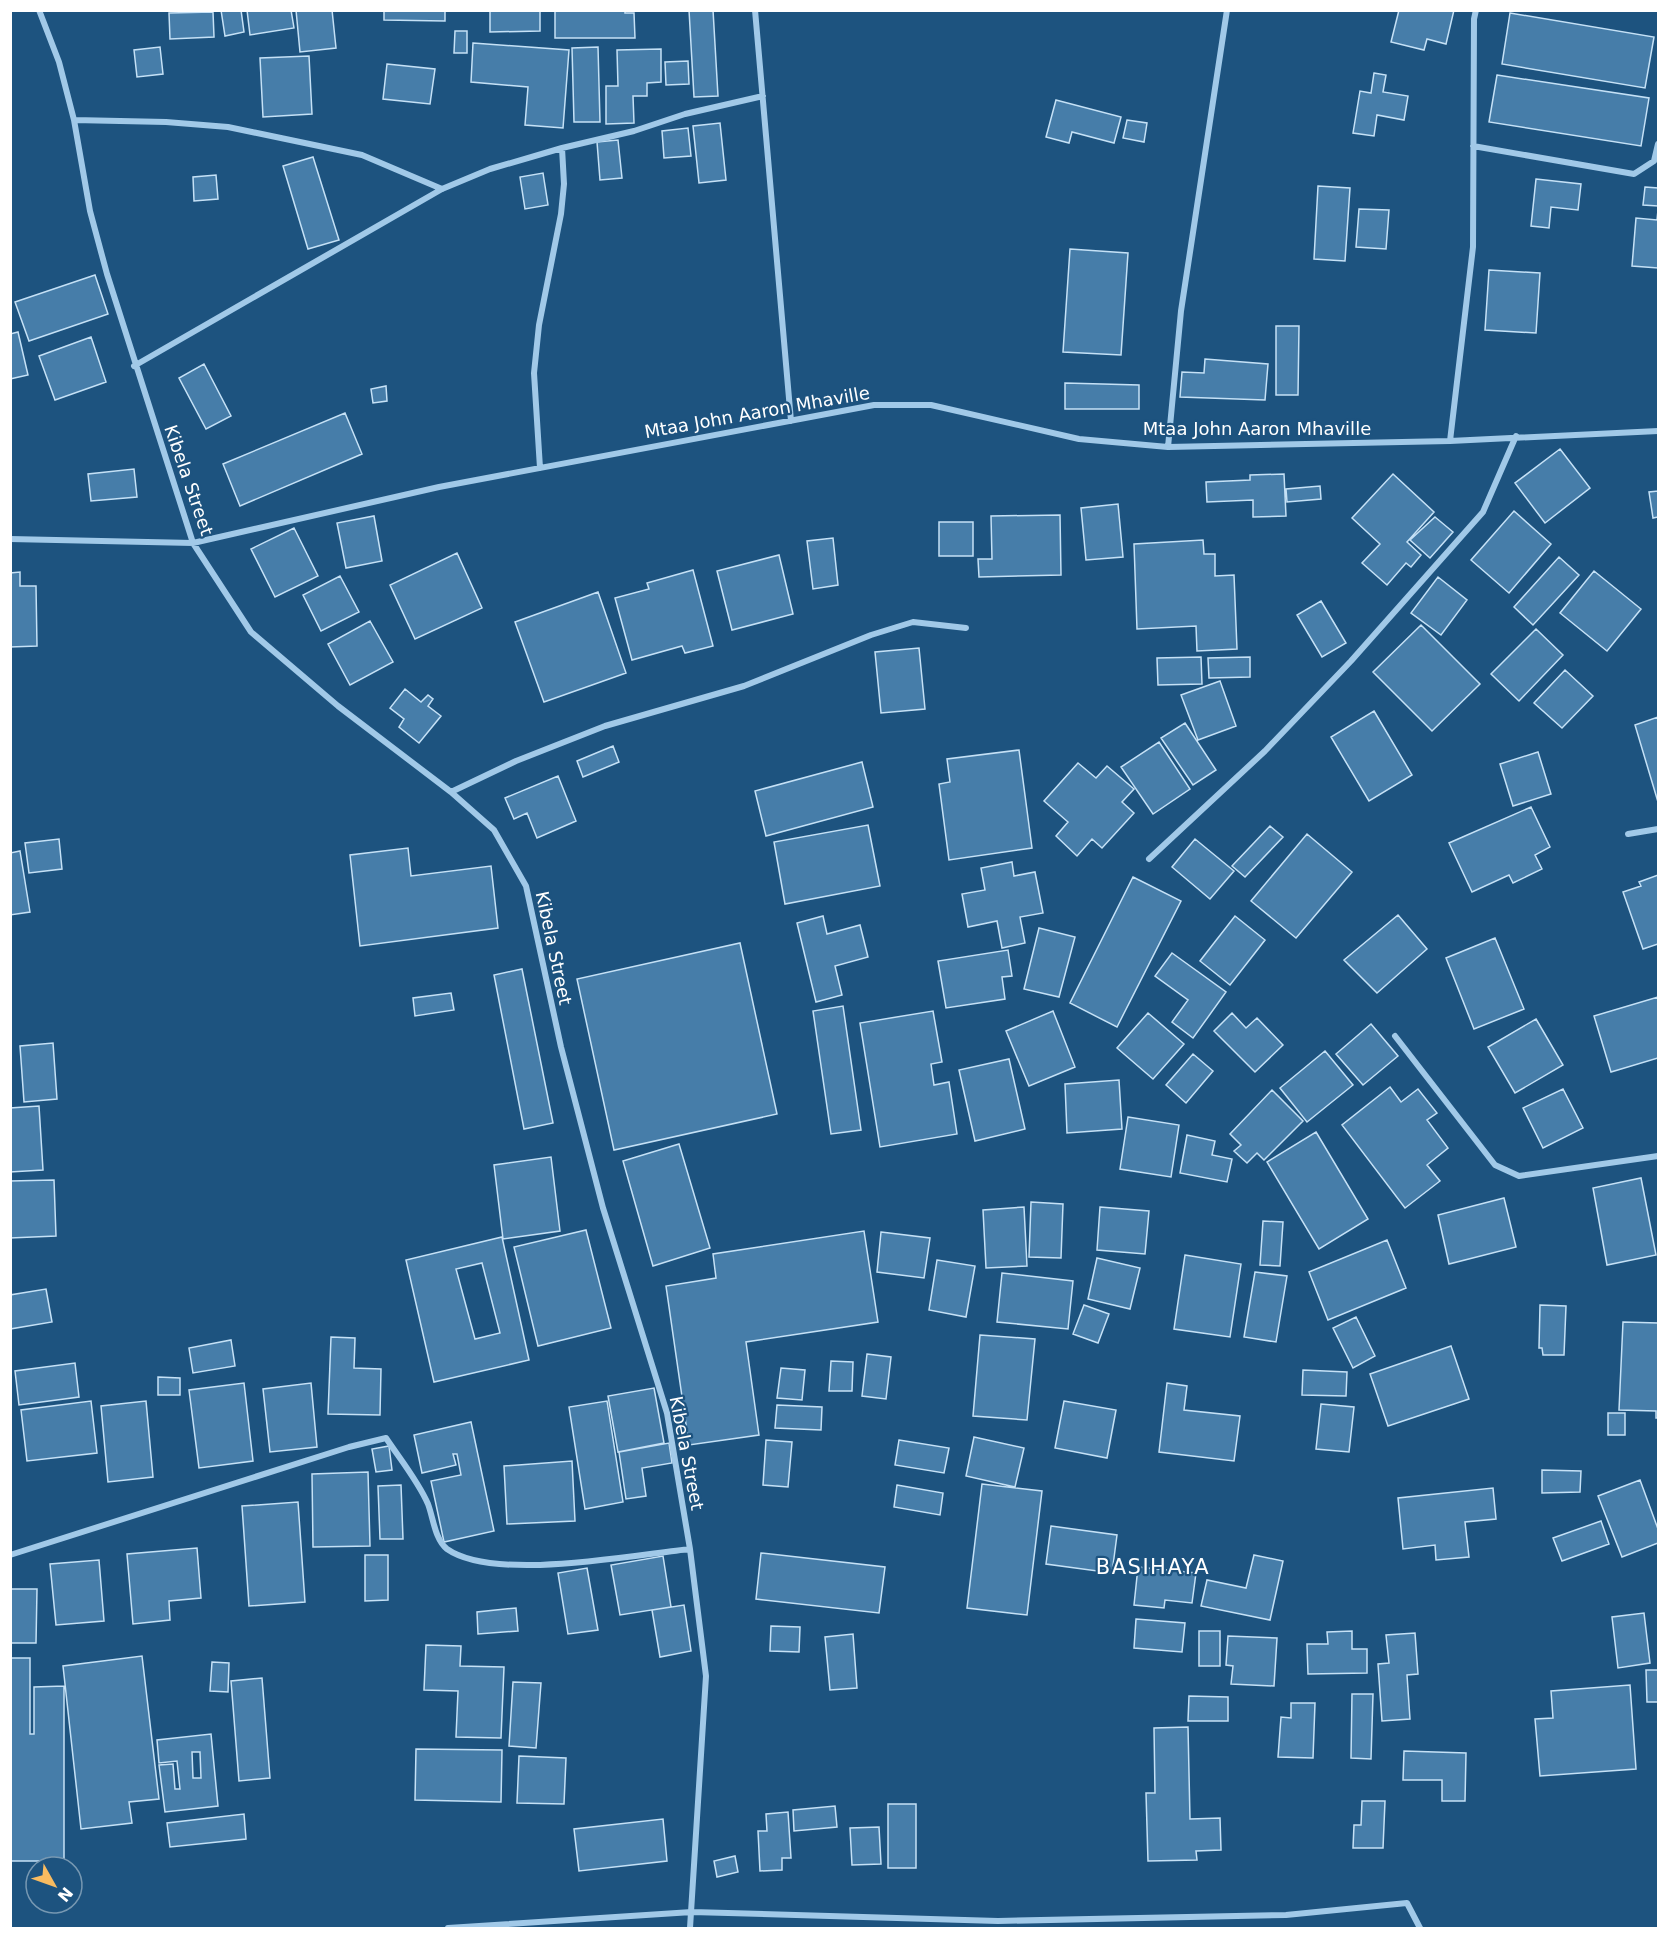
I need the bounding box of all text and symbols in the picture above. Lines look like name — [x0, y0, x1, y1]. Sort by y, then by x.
street label: Mtaa John Aaron Mhaville — [643, 382, 871, 442]
street label: Mtaa John Aaron Mhaville — [1143, 418, 1371, 439]
street label: Kibela Street — [160, 422, 218, 538]
street label: Kibela Street — [532, 889, 576, 1007]
street label: Kibela Street — [666, 1394, 708, 1512]
district label: BASIHAYA — [1096, 1555, 1210, 1579]
north arrow — [24, 1855, 84, 1915]
text: N — [54, 1883, 77, 1906]

